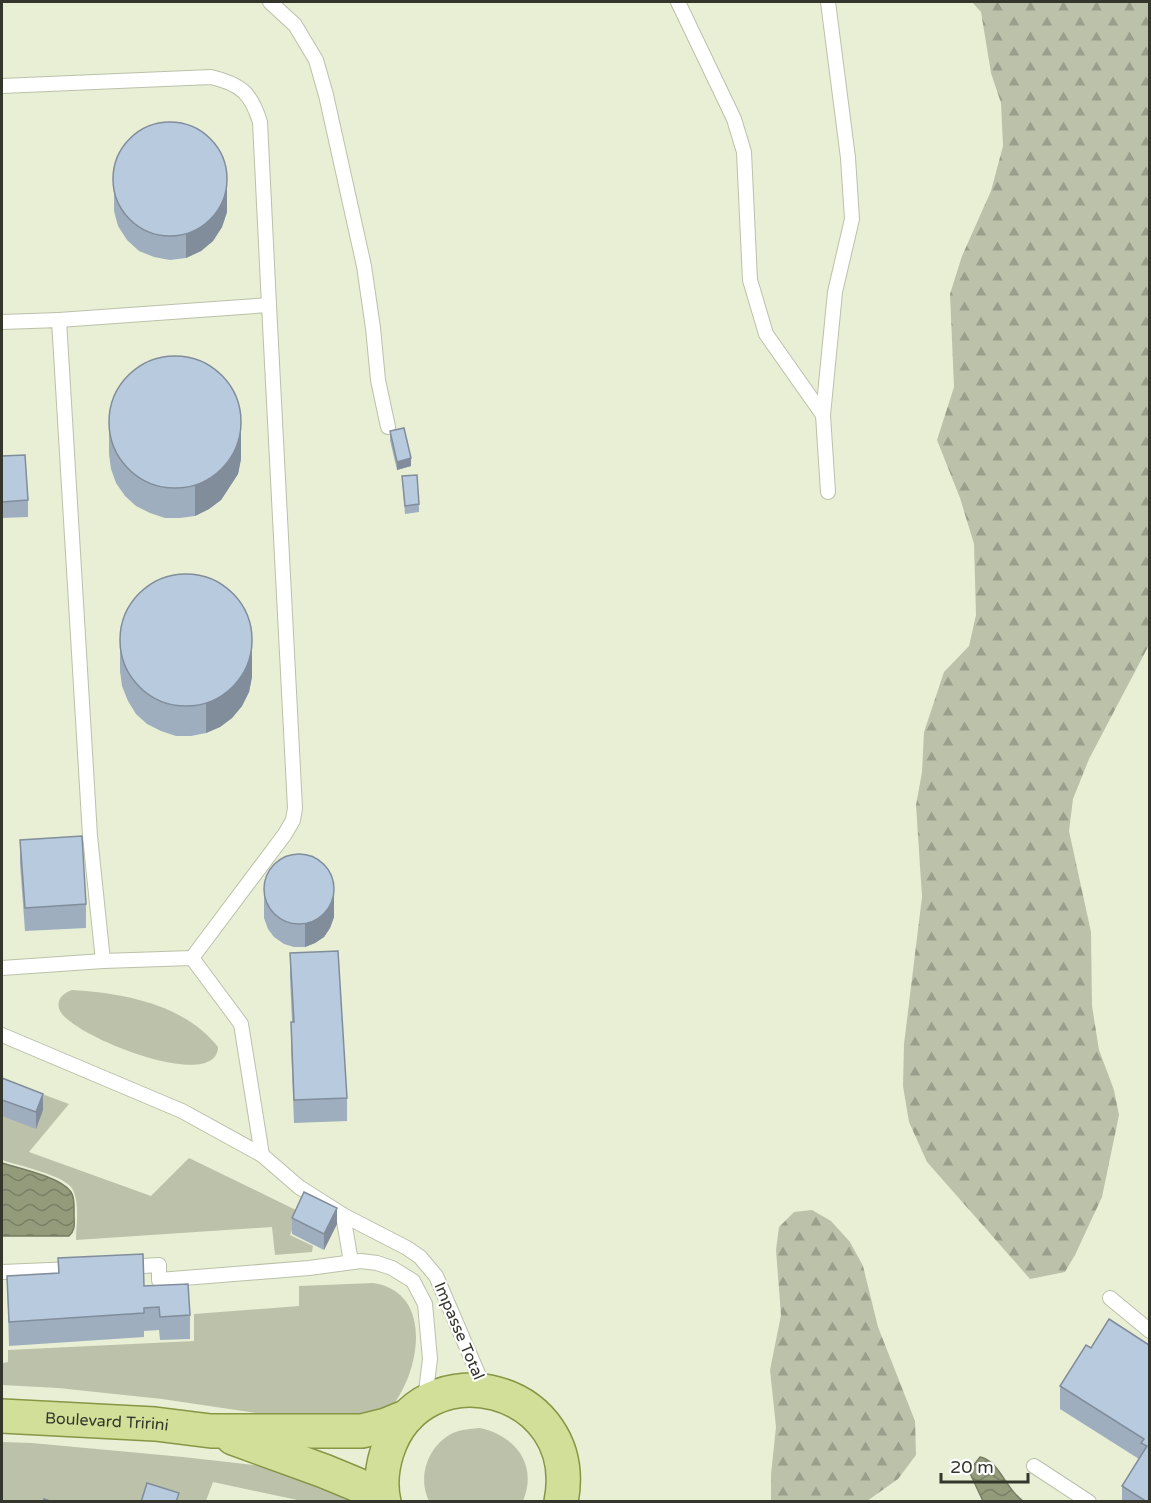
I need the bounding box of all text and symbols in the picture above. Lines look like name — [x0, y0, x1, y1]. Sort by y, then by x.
street label: Impasse Total — [429, 1279, 489, 1383]
street label: Boulevard Tririni — [45, 1408, 170, 1436]
scale bar — [941, 1446, 1028, 1484]
text: 20 m — [950, 1456, 994, 1478]

